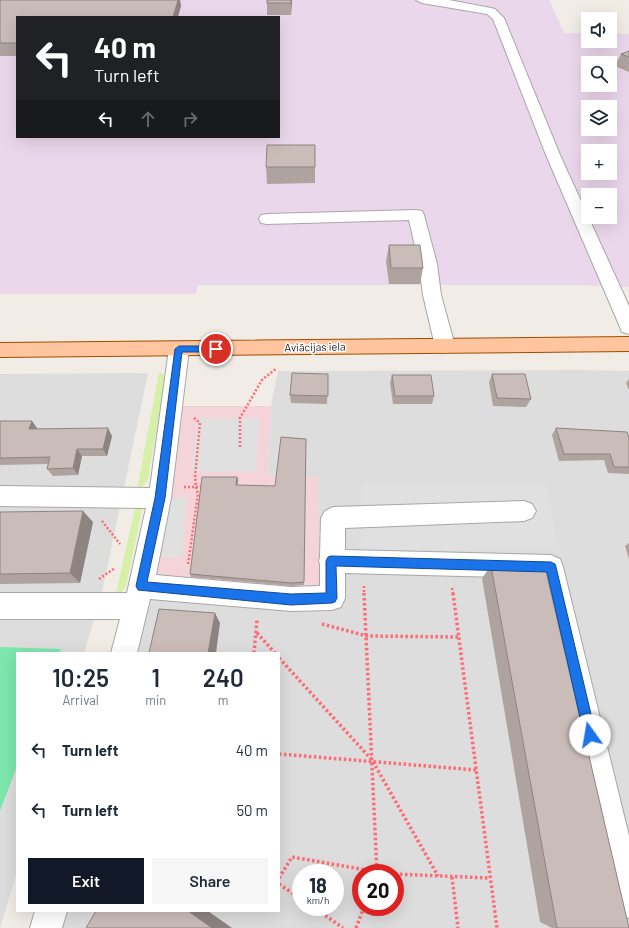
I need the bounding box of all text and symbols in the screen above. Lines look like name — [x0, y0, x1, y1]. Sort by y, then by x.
map controls — [581, 12, 617, 224]
button: sound — [581, 12, 617, 48]
text: 40 m — [94, 30, 156, 64]
icon: left — [28, 32, 80, 84]
button: search — [581, 56, 617, 92]
text: Turn left — [94, 64, 160, 86]
button: layers — [581, 100, 617, 136]
icon: left — [95, 108, 117, 130]
icon: ahead — [137, 108, 159, 130]
icon: right — [179, 108, 201, 130]
button: + — [581, 144, 617, 180]
button: − — [581, 188, 617, 224]
pin — [199, 332, 233, 366]
icon: arrive — [205, 338, 227, 360]
street label: Aviācijas iela — [284, 339, 346, 354]
text: 10:25 — [52, 663, 109, 692]
text: 1 — [152, 663, 160, 692]
text: 240 — [203, 663, 244, 692]
text: Arrival — [62, 692, 99, 708]
text: min — [145, 692, 166, 708]
text: m — [218, 692, 229, 708]
position arrow — [569, 714, 611, 756]
icon: left — [28, 739, 50, 761]
text: Turn left — [62, 741, 118, 759]
text: 40 m — [236, 741, 268, 759]
icon: left — [28, 799, 50, 821]
text: Turn left — [62, 801, 118, 819]
text: 50 m — [236, 801, 268, 819]
button: Exit — [28, 858, 144, 904]
button: Share — [152, 858, 268, 904]
speed limit sign: 20 — [352, 864, 404, 916]
text: 18 — [309, 873, 327, 897]
text: km/h — [307, 894, 329, 906]

